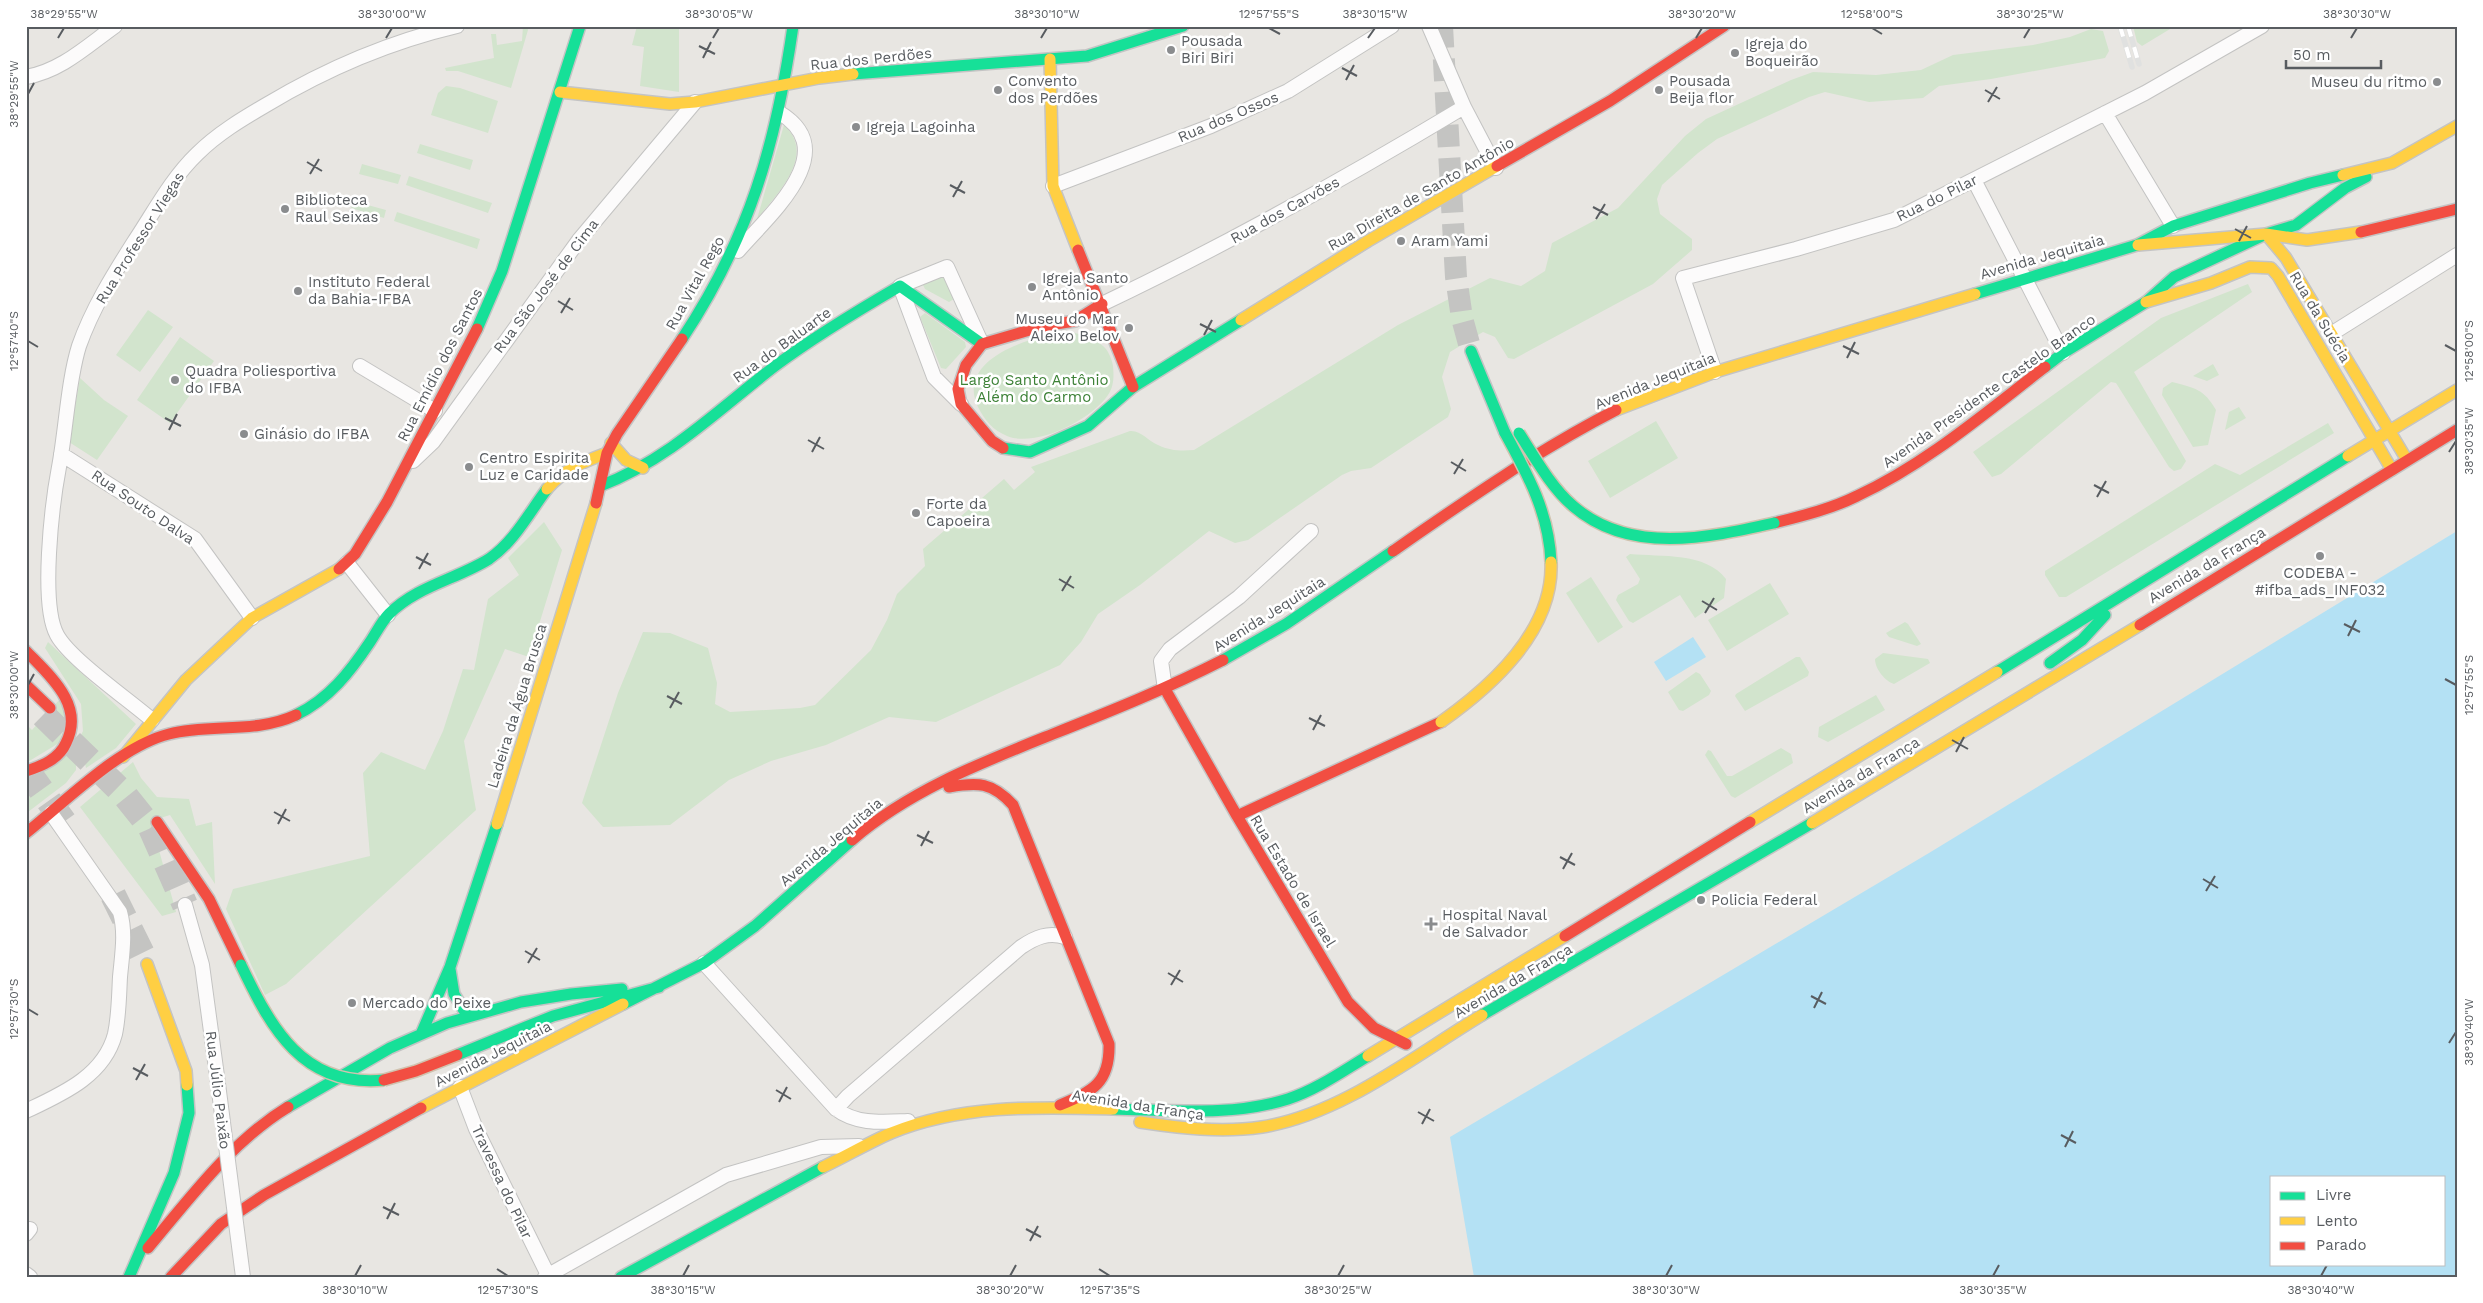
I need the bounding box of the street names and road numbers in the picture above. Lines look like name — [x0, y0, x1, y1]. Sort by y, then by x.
street label: Rua dos Perdões — [809, 44, 933, 74]
street label: Rua dos Ossos — [1175, 88, 1281, 146]
street label: Rua Direita de Santo Antônio — [1325, 133, 1517, 255]
street label: Rua Professor Viegas — [92, 168, 188, 307]
street label: Rua do Pilar — [1893, 171, 1981, 225]
street label: Rua dos Carvões — [1227, 173, 1343, 247]
street label: Rua São José de Cima — [490, 215, 603, 357]
street label: Avenida Jequitaia — [1978, 231, 2107, 283]
street label: Rua Vital Rego — [662, 233, 728, 333]
street label: Rua da Suécia — [2286, 268, 2355, 366]
street label: Rua Emídio dos Santos — [394, 285, 487, 445]
street label: Rua do Baluarte — [729, 303, 835, 387]
street label: Avenida Presidente Castelo Branco — [1879, 310, 2099, 472]
street label: Avenida Jequitaia — [1592, 348, 1718, 413]
street label: Rua Souto Dalva — [88, 466, 198, 548]
street label: Avenida da França — [2145, 523, 2269, 607]
street label: Avenida Jequitaia — [1210, 572, 1329, 656]
street label: Ladeira da Água Brusca — [483, 621, 551, 790]
street label: Avenida da França — [1799, 733, 1923, 817]
street label: Avenida Jequitaia — [776, 794, 886, 890]
street label: Rua Estado de Israel — [1246, 812, 1340, 951]
street label: Avenida da França — [1451, 940, 1576, 1022]
street label: Avenida Jequitaia — [432, 1017, 555, 1091]
street label: Rua Júlio Paixão — [202, 1030, 234, 1150]
street label: Avenida da França — [1071, 1086, 1206, 1124]
street label: Travessa do Pilar — [468, 1122, 536, 1242]

